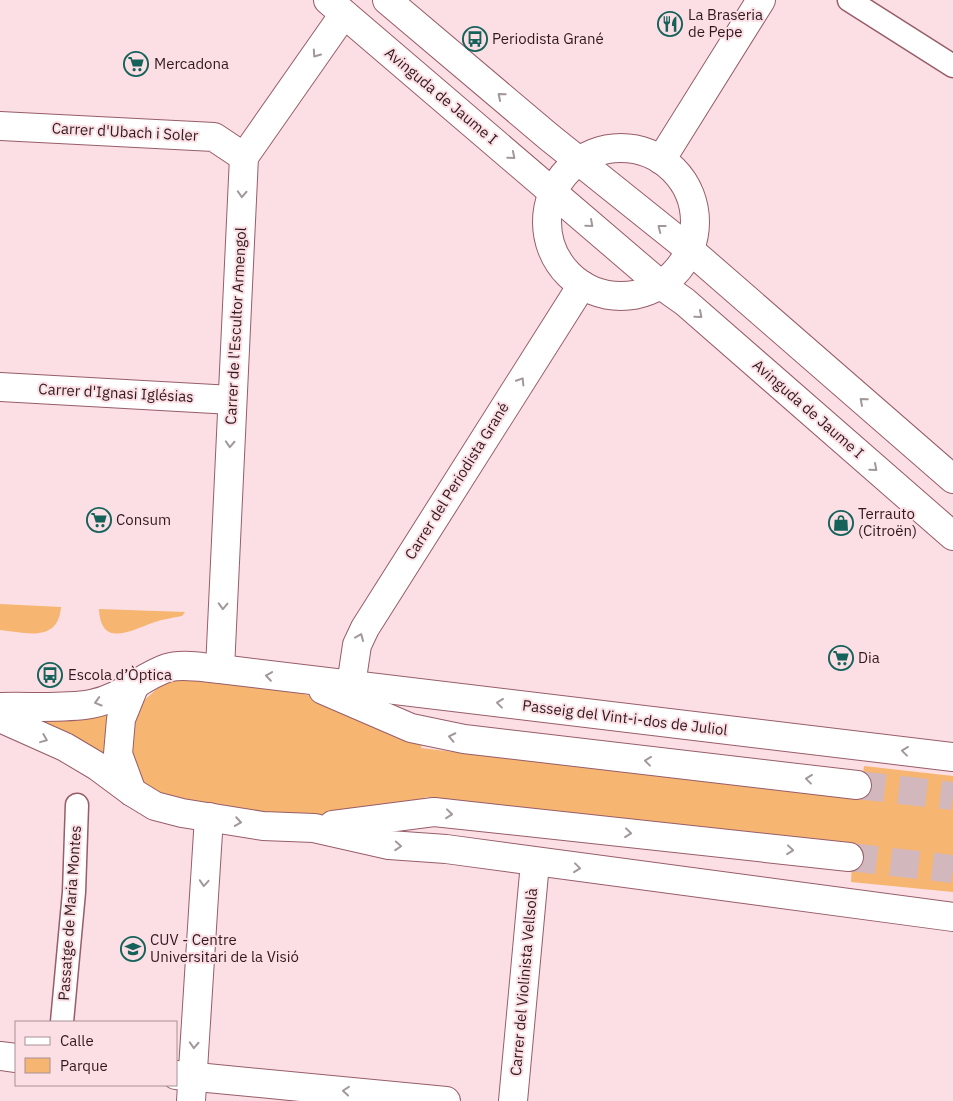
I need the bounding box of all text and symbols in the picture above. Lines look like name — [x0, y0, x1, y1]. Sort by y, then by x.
place label: La Braseria de Pepe — [688, 5, 763, 41]
restaurant icon: La Braseria de Pepe — [657, 11, 683, 37]
bus stop icon: Periodista Grané — [462, 26, 488, 52]
place label: Periodista Grané — [492, 29, 604, 48]
street label: Avinguda de Jaume I — [381, 43, 501, 148]
one-way arrow — [313, 48, 322, 58]
supermarket icon: Mercadona — [123, 51, 149, 77]
place label: Mercadona — [154, 54, 229, 73]
one-way arrow — [498, 94, 507, 102]
street label: Carrer d'Ubach i Soler — [51, 118, 199, 145]
one-way arrow — [506, 150, 515, 159]
one-way arrow — [237, 190, 247, 198]
one-way arrow — [585, 218, 594, 227]
one-way arrow — [658, 225, 667, 233]
street label: Carrer de l'Escultor Armengol — [221, 227, 250, 425]
one-way arrow — [694, 309, 703, 318]
street label: Avinguda de Jaume I — [749, 355, 868, 462]
one-way arrow — [514, 377, 524, 386]
street label: Carrer d'Ignasi Iglésias — [38, 379, 194, 406]
one-way arrow — [860, 398, 869, 407]
street label: Carrer del Periodista Grané — [400, 399, 513, 563]
one-way arrow — [224, 440, 235, 448]
one-way arrow — [869, 462, 878, 471]
place label: Terrauto (Citroën) — [858, 504, 917, 540]
supermarket icon: Consum — [86, 507, 112, 533]
place label: Consum — [116, 510, 171, 529]
shop icon: Terrauto (Citroën) — [828, 510, 854, 536]
one-way arrow — [218, 602, 229, 610]
one-way arrow — [354, 633, 365, 642]
supermarket icon: Dia — [828, 645, 854, 671]
place label: Dia — [858, 648, 880, 667]
bus stop icon: Escola d’Òptica — [37, 662, 63, 688]
place label: Escola d’Òptica — [68, 665, 172, 684]
one-way arrow — [265, 671, 273, 681]
street label: Passeig del Vint-i-dos de Juliol — [521, 695, 729, 740]
one-way arrow — [94, 696, 103, 707]
one-way arrow — [496, 698, 504, 709]
one-way arrow — [39, 732, 48, 743]
one-way arrow — [447, 732, 456, 742]
one-way arrow — [900, 747, 909, 757]
one-way arrow — [643, 756, 651, 767]
one-way arrow — [805, 774, 813, 785]
one-way arrow — [445, 808, 453, 819]
one-way arrow — [234, 816, 243, 826]
street label: Passatge de Maria Montes — [54, 825, 85, 1001]
one-way arrow — [624, 827, 632, 838]
one-way arrow — [395, 840, 403, 851]
one-way arrow — [786, 844, 794, 855]
one-way arrow — [573, 862, 581, 873]
one-way arrow — [199, 879, 210, 887]
street label: Carrer del Violinista Vellsolà — [506, 887, 541, 1077]
place label: CUV - Centre Universitari de la Visió — [150, 930, 299, 966]
school or university icon: CUV - Centre Universitari de la Visió — [120, 936, 146, 962]
legend — [15, 1021, 178, 1086]
text: Calle — [60, 1031, 94, 1050]
one-way arrow — [189, 1042, 200, 1050]
text: Parque — [60, 1056, 108, 1075]
one-way arrow — [341, 1086, 349, 1097]

